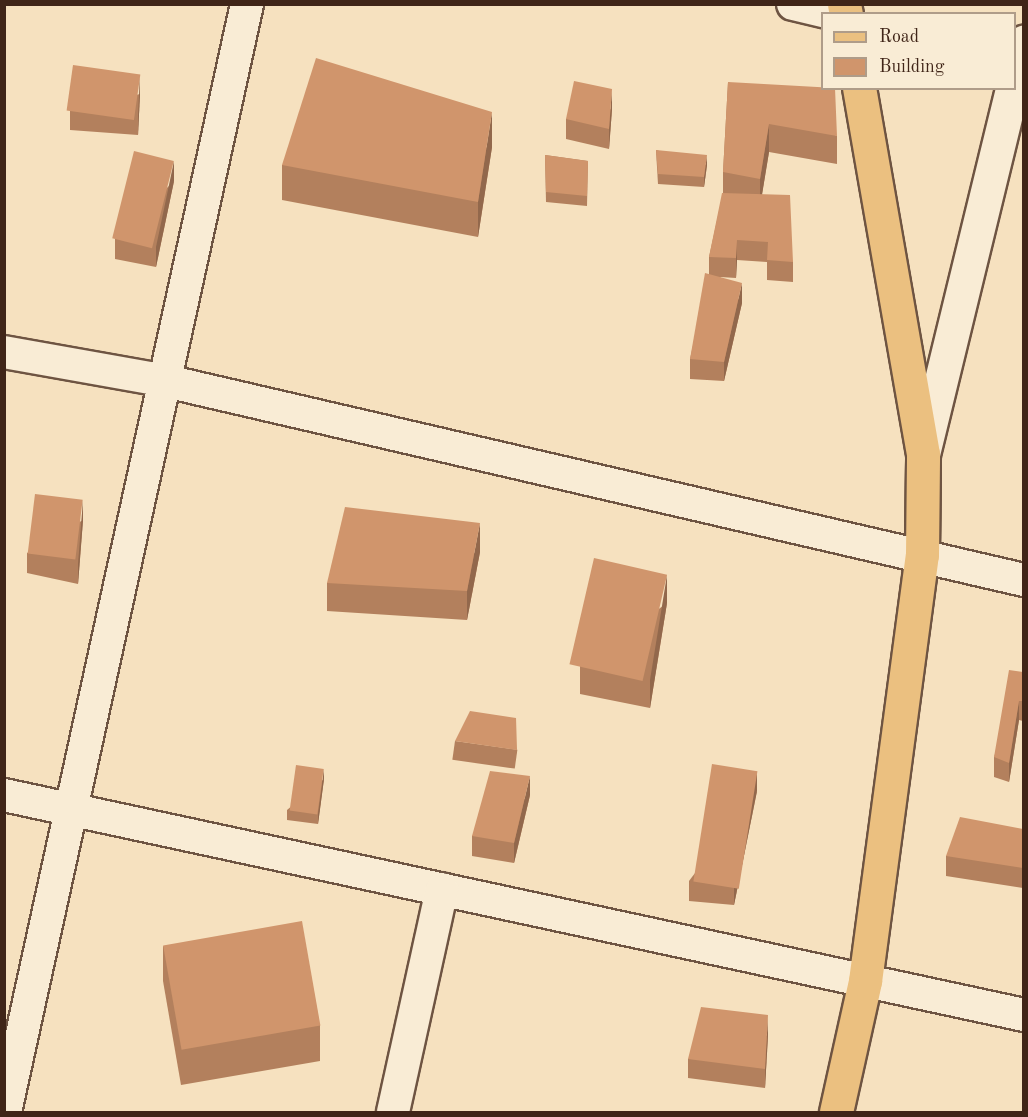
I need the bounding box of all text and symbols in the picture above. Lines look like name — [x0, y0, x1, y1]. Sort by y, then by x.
legend — [821, 12, 1016, 90]
text: Road — [879, 28, 919, 46]
text: Building — [879, 58, 944, 76]

